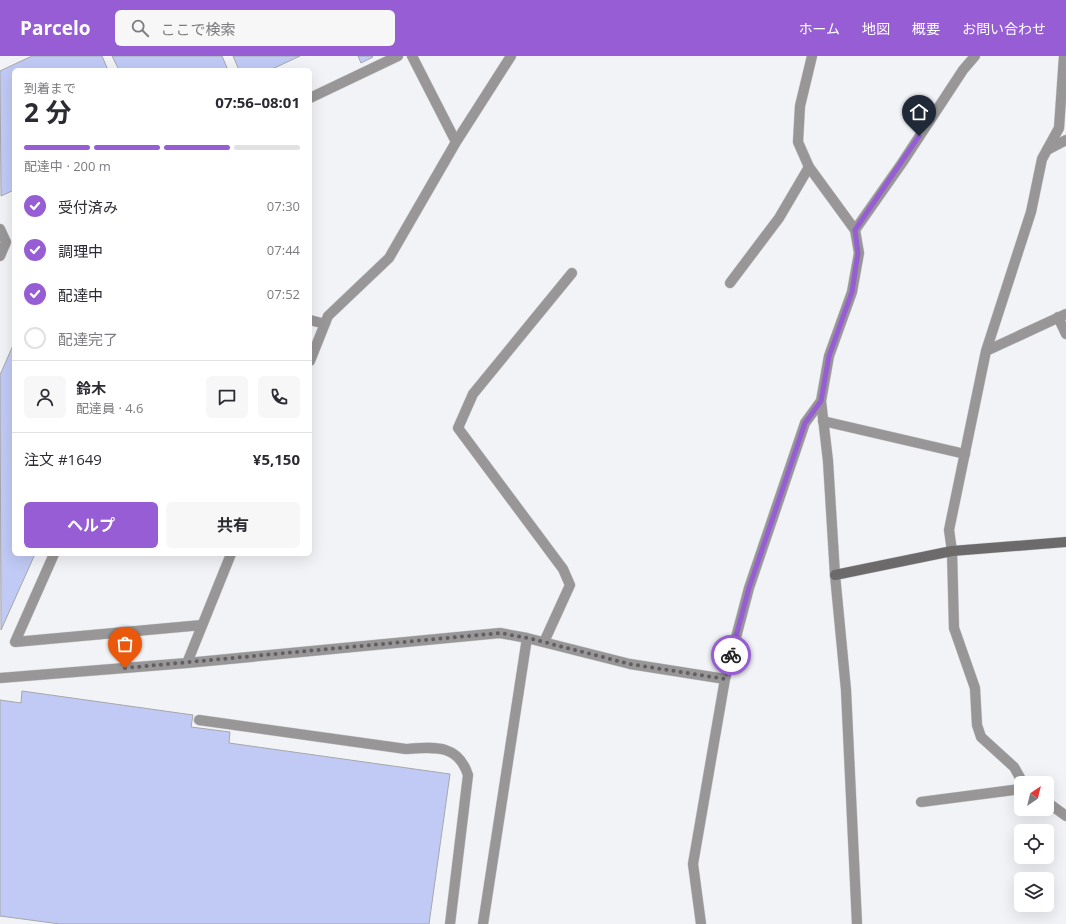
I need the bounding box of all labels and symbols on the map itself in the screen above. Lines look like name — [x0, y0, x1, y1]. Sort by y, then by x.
pin — [902, 95, 936, 136]
pin — [108, 627, 142, 668]
courier — [711, 635, 751, 675]
north arrow — [1014, 776, 1054, 816]

